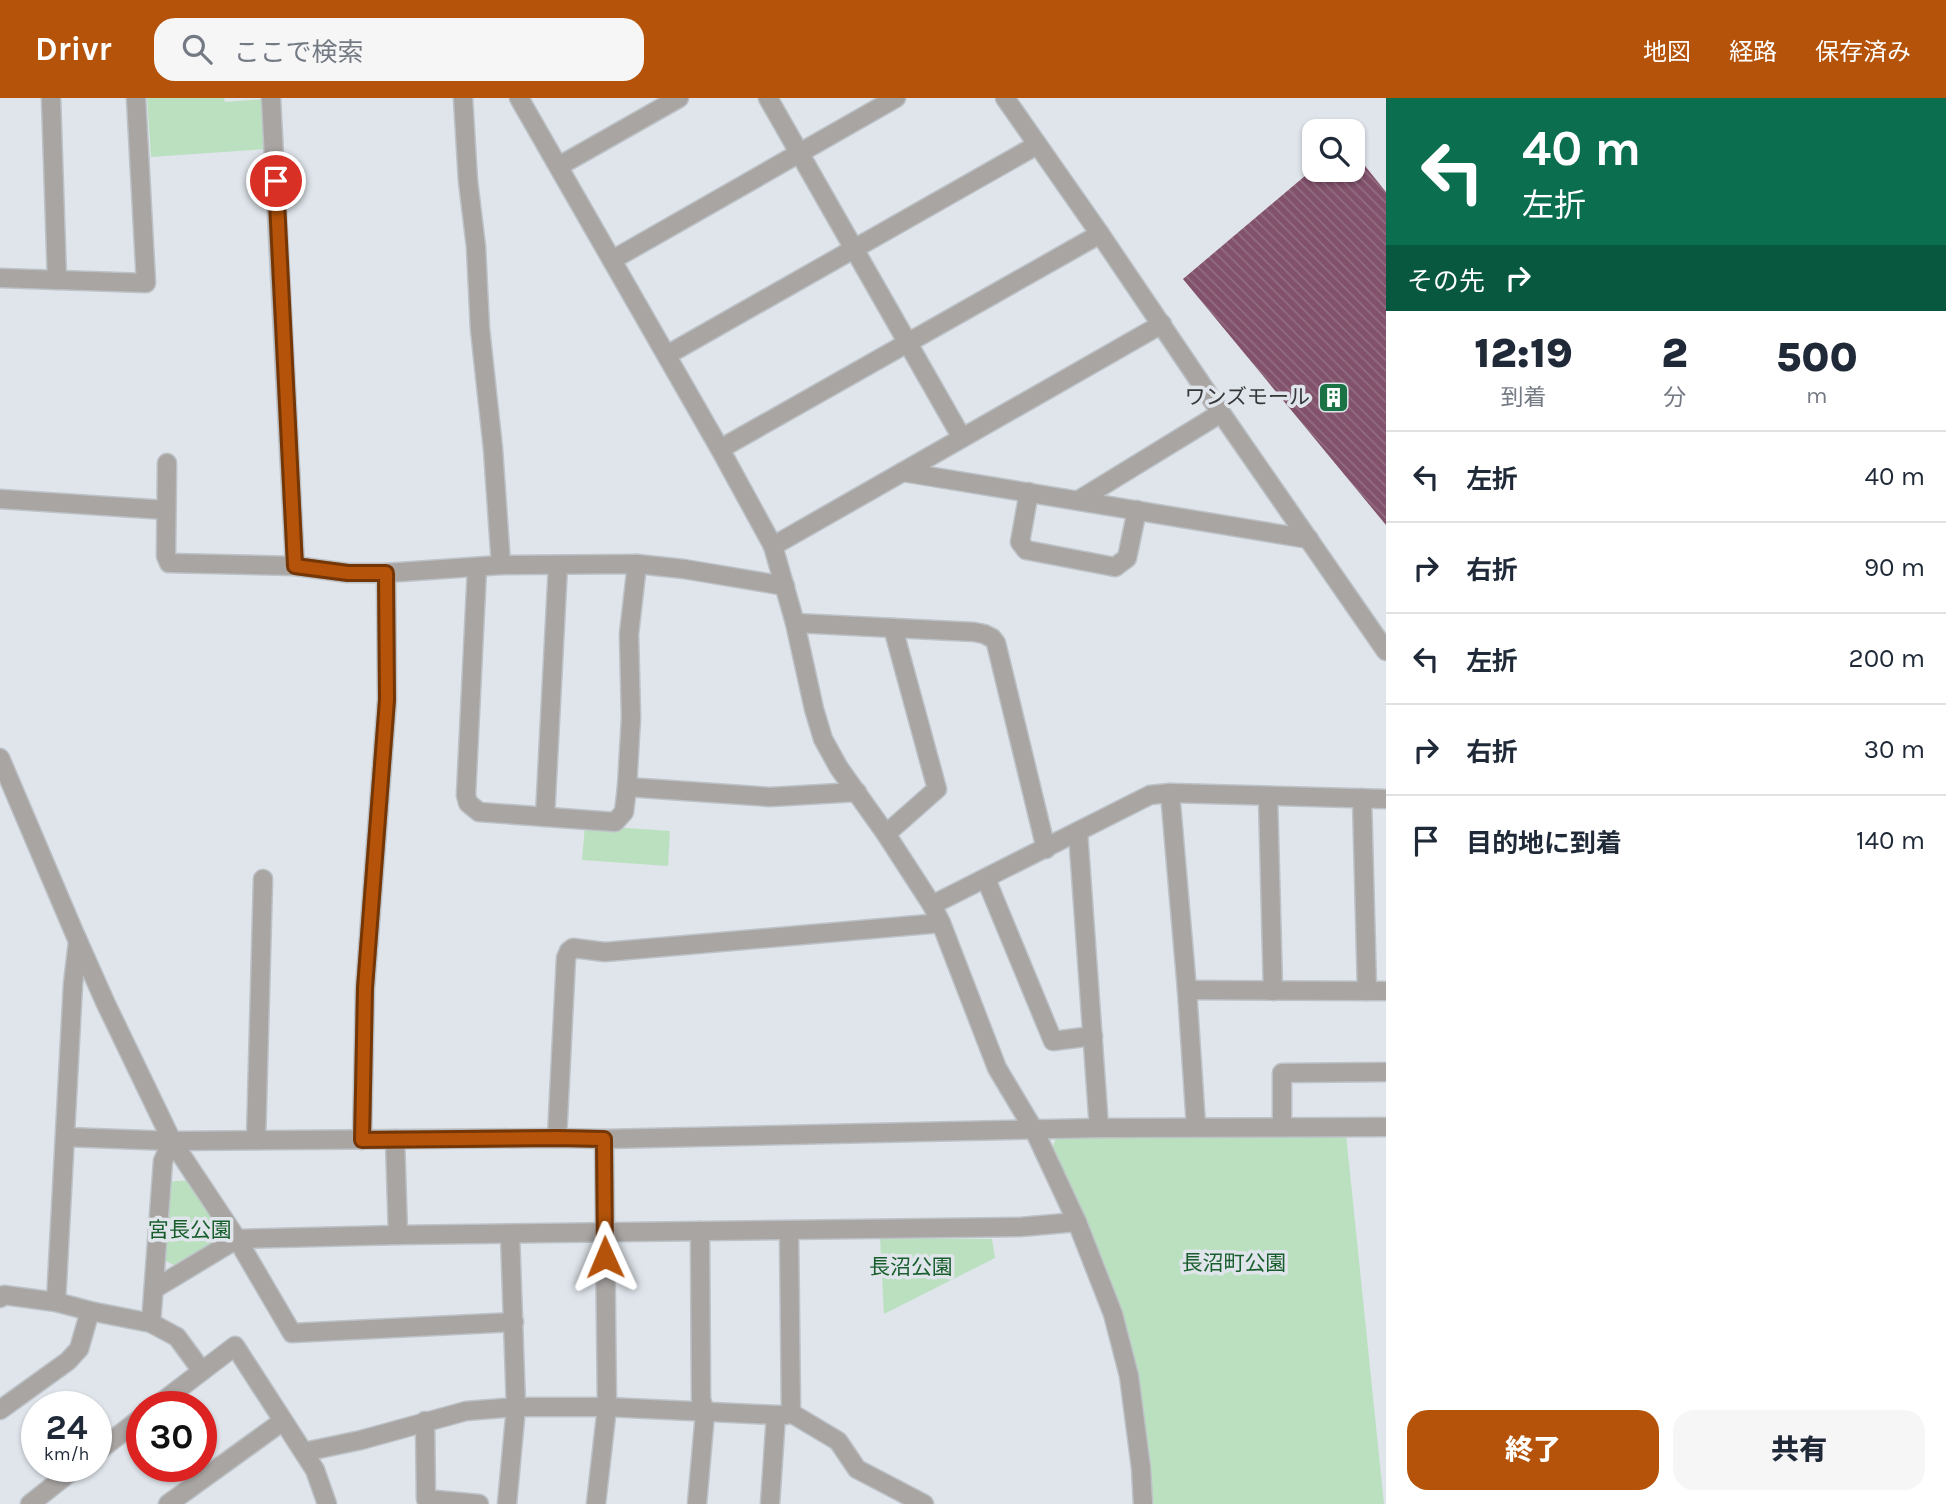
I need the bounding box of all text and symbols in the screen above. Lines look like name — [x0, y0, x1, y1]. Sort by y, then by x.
search box — [154, 18, 644, 81]
text: Drivr — [35, 30, 112, 68]
icon: search — [178, 30, 216, 68]
text: ここで検索 — [234, 37, 364, 68]
text: 地図 — [1643, 38, 1691, 66]
text: 経路 — [1729, 38, 1777, 66]
text: 保存済み — [1815, 38, 1911, 66]
map controls — [1302, 119, 1365, 182]
button: search — [1302, 119, 1365, 182]
text: 40 m — [1522, 120, 1641, 177]
icon: left — [1407, 126, 1498, 217]
pin — [246, 151, 306, 211]
icon: arrive — [257, 162, 295, 200]
text: 左折 — [1522, 187, 1586, 224]
icon: right — [1499, 259, 1537, 297]
text: その先 — [1407, 266, 1485, 297]
text: 12:19 — [1474, 328, 1573, 378]
text: 2 — [1661, 328, 1688, 378]
text: 500 — [1776, 332, 1858, 382]
building icon: ワンズモール — [1316, 380, 1350, 414]
text: m — [1806, 382, 1828, 409]
text: 到着 — [1501, 384, 1547, 411]
text: 分 — [1663, 384, 1686, 411]
place label: ワンズモール — [1184, 385, 1310, 409]
icon: left — [1407, 458, 1445, 496]
text: 40 m — [1865, 461, 1925, 492]
text: 左折 — [1466, 464, 1518, 495]
icon: right — [1407, 549, 1445, 587]
text: 90 m — [1864, 552, 1925, 583]
text: 右折 — [1466, 555, 1518, 586]
icon: left — [1407, 640, 1445, 678]
text: 200 m — [1849, 643, 1925, 674]
text: 左折 — [1466, 646, 1518, 677]
icon: right — [1407, 731, 1445, 769]
text: 30 m — [1864, 734, 1925, 765]
text: 右折 — [1466, 737, 1518, 768]
icon: arrive — [1407, 822, 1445, 860]
text: 140 m — [1856, 825, 1925, 856]
text: 目的地に到着 — [1466, 828, 1622, 859]
park label: 宮長公園 — [148, 1218, 232, 1242]
position arrow — [568, 1220, 642, 1294]
park label: 長沼町公園 — [1182, 1251, 1287, 1275]
park label: 長沼公園 — [869, 1255, 953, 1279]
speed limit sign: 30 — [126, 1391, 217, 1482]
text: 24 — [46, 1407, 88, 1448]
button: 終了 — [1407, 1410, 1659, 1490]
button: 共有 — [1673, 1410, 1925, 1490]
text: km/h — [44, 1443, 89, 1465]

